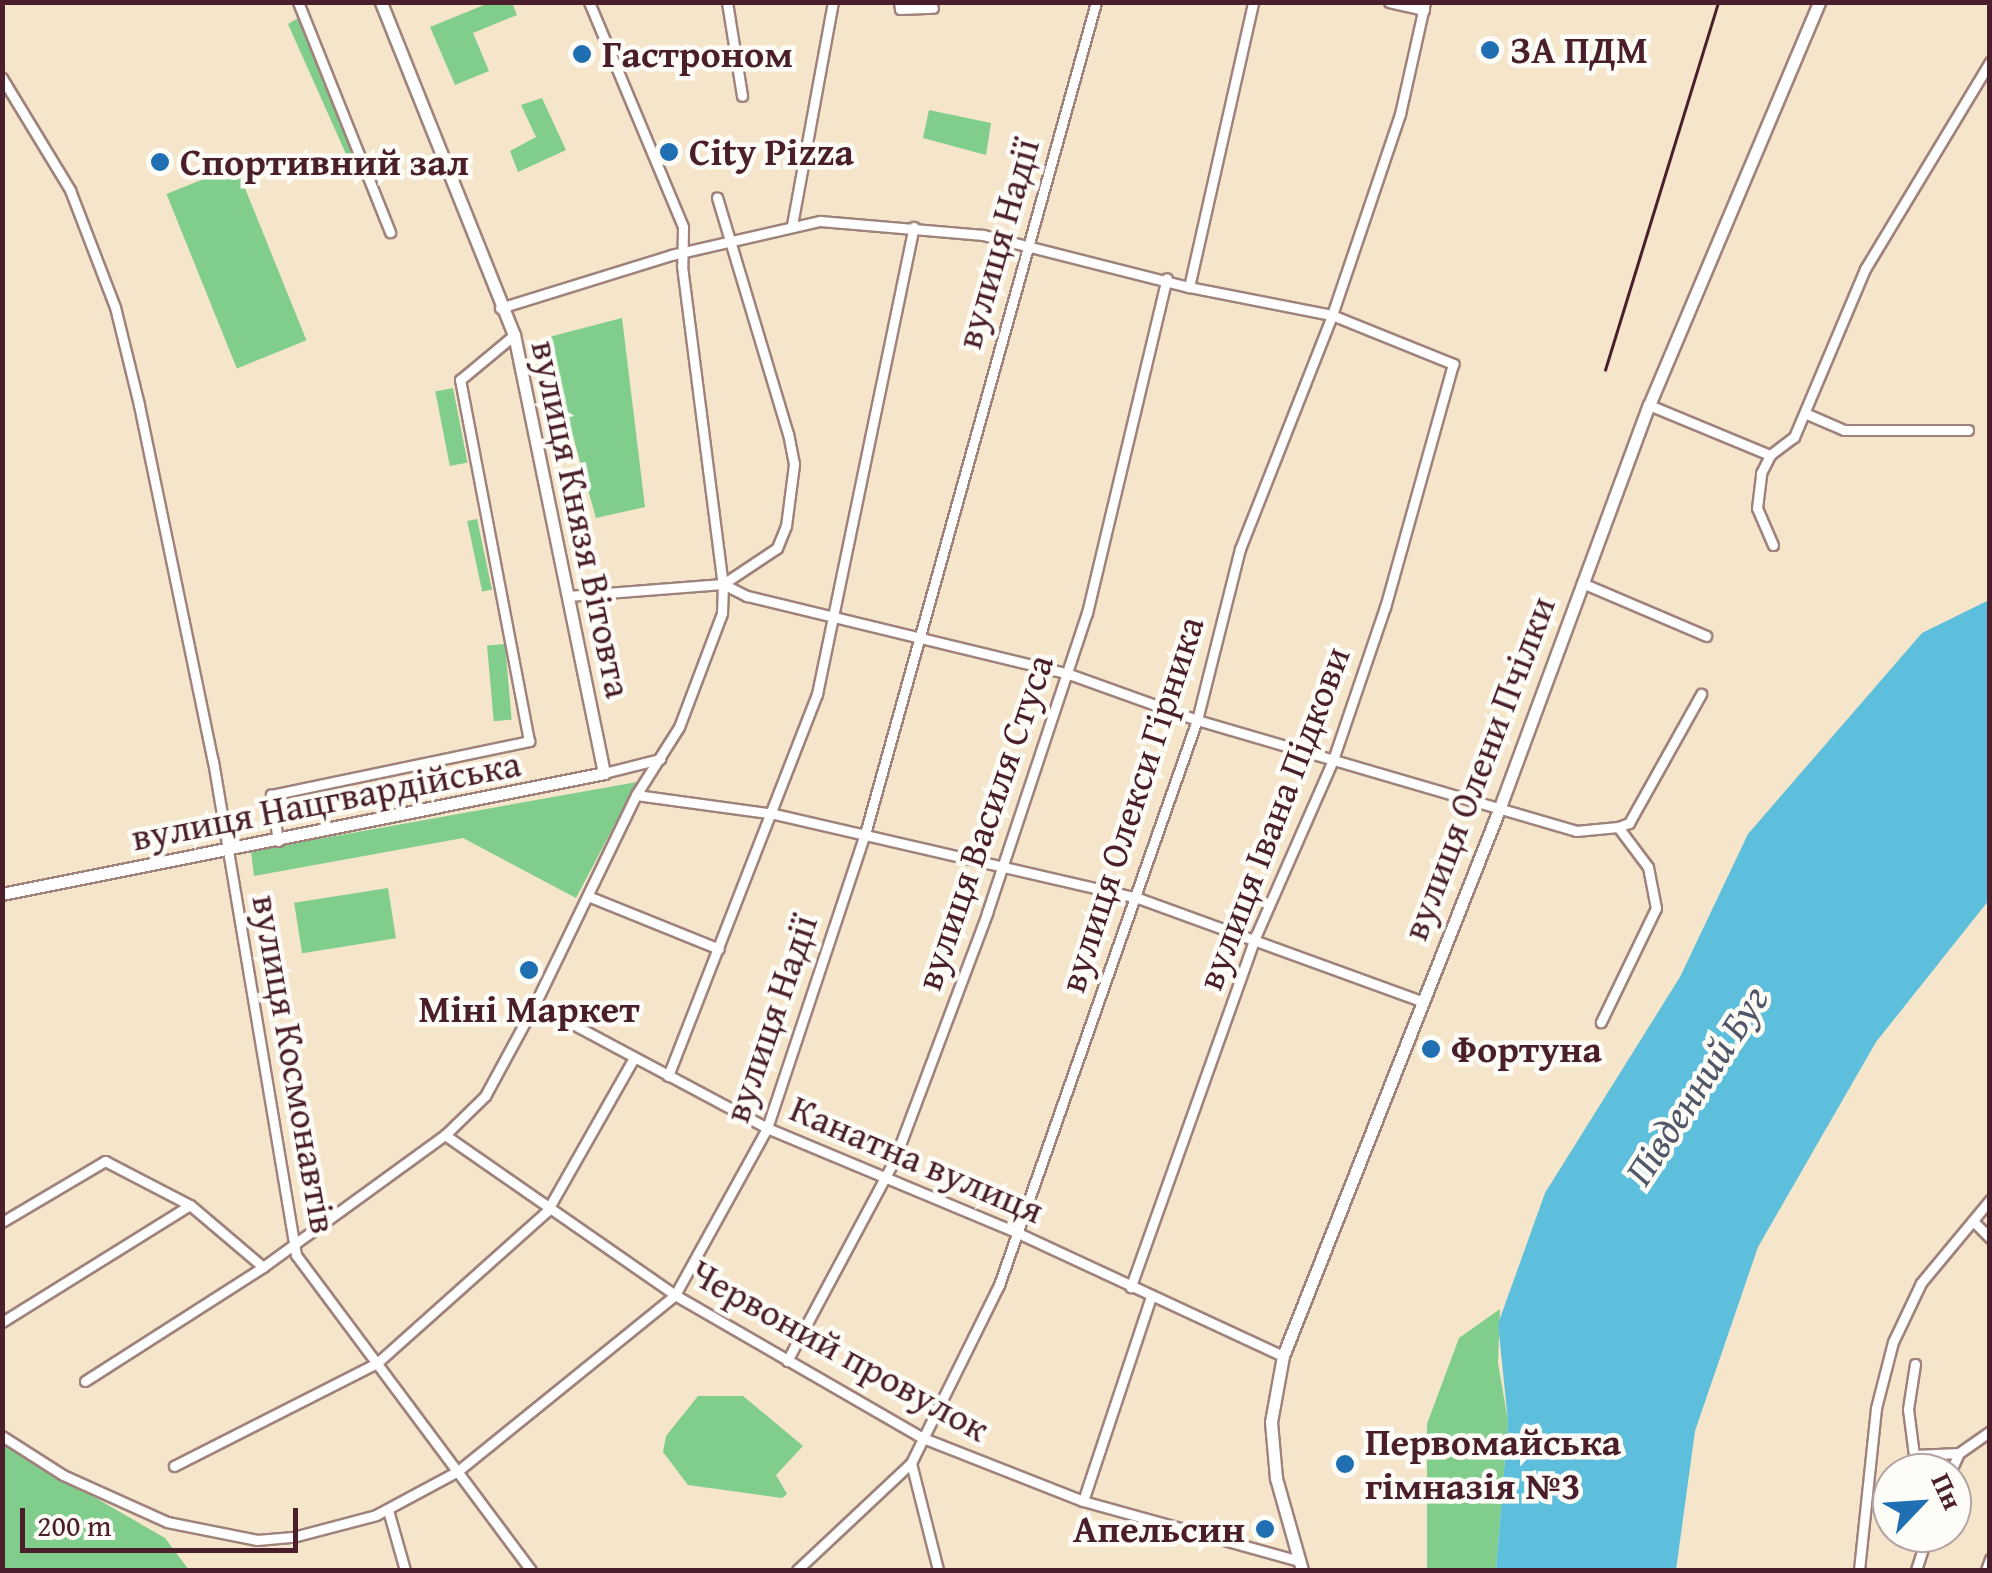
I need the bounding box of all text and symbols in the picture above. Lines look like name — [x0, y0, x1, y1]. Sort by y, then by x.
place label: ЗА ПДМ — [1510, 27, 1648, 73]
place label: Гастроном — [602, 31, 793, 77]
marker: ЗА ПДМ — [1479, 39, 1501, 61]
marker: Гастроном — [571, 43, 593, 65]
place label: City Pizza — [689, 129, 854, 175]
street label: вулиця Надії — [945, 133, 1049, 353]
place label: Спортивний зал — [180, 139, 469, 185]
marker: City Pizza — [658, 141, 680, 163]
marker: Спортивний зал — [149, 151, 171, 173]
street label: вулиця Князя Вітовта — [522, 336, 642, 702]
street label: вулиця Олени Пчілки — [1391, 590, 1565, 946]
street label: вулиця Олекси Гірника — [1049, 610, 1213, 998]
street label: вулиця Івана Підкови — [1187, 640, 1359, 996]
street label: вулиця Василя Стуса — [905, 648, 1063, 996]
street label: вулиця Нацгвардійська — [128, 740, 524, 860]
street label: вулиця Космонавтів — [243, 891, 347, 1237]
street label: вулиця Надії — [713, 908, 827, 1128]
marker: Міні Маркет — [518, 959, 540, 981]
water label: Південний Буг — [1614, 977, 1778, 1193]
place label: Міні Маркет — [419, 986, 639, 1032]
place label: Фортуна — [1451, 1026, 1602, 1072]
marker: Фортуна — [1420, 1038, 1442, 1060]
street label: Канатна вулиця — [784, 1085, 1050, 1233]
street label: Червоний провулок — [683, 1249, 997, 1451]
place label: Первомайська гімназія №3 — [1365, 1419, 1621, 1508]
marker: Первомайська гімназія №3 — [1334, 1453, 1356, 1475]
north arrow — [1872, 1453, 1972, 1553]
text: Пн — [1922, 1466, 1974, 1516]
scale bar — [25, 1488, 302, 1550]
text: 200 m — [37, 1503, 111, 1547]
place label: Апельсин — [1073, 1506, 1245, 1552]
marker: Апельсин — [1254, 1518, 1276, 1540]

